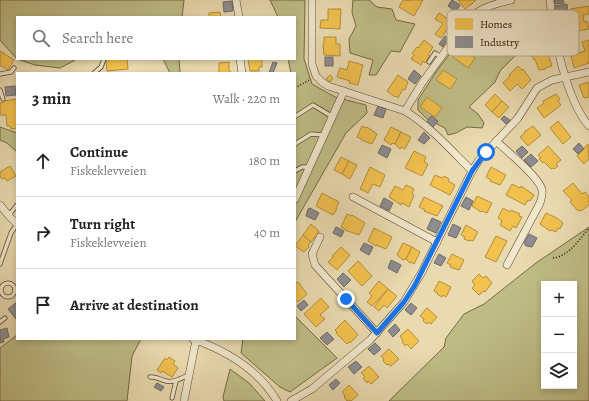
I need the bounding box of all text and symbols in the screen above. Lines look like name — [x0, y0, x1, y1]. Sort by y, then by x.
legend — [447, 10, 579, 56]
search box — [16, 16, 296, 60]
text: Homes — [480, 17, 512, 32]
icon: search — [30, 27, 52, 49]
text: Search here — [62, 28, 133, 48]
text: Industry — [480, 35, 519, 50]
text: 3 min — [32, 87, 71, 110]
text: Walk · 220 m — [213, 90, 280, 107]
text: Continue — [70, 142, 128, 162]
route start — [477, 143, 495, 161]
icon: ahead — [32, 150, 54, 172]
text: 180 m — [249, 152, 280, 169]
text: Fiskeklevveien — [70, 162, 147, 179]
text: Turn right — [70, 214, 135, 234]
icon: right — [32, 222, 54, 244]
text: 40 m — [254, 224, 280, 241]
text: Fiskeklevveien — [70, 234, 147, 251]
map controls — [541, 281, 577, 389]
button: + — [541, 281, 577, 317]
route end — [337, 290, 355, 308]
icon: arrive — [32, 294, 54, 316]
text: Arrive at destination — [70, 295, 199, 315]
button: − — [541, 317, 577, 353]
button: layers — [541, 353, 577, 389]

